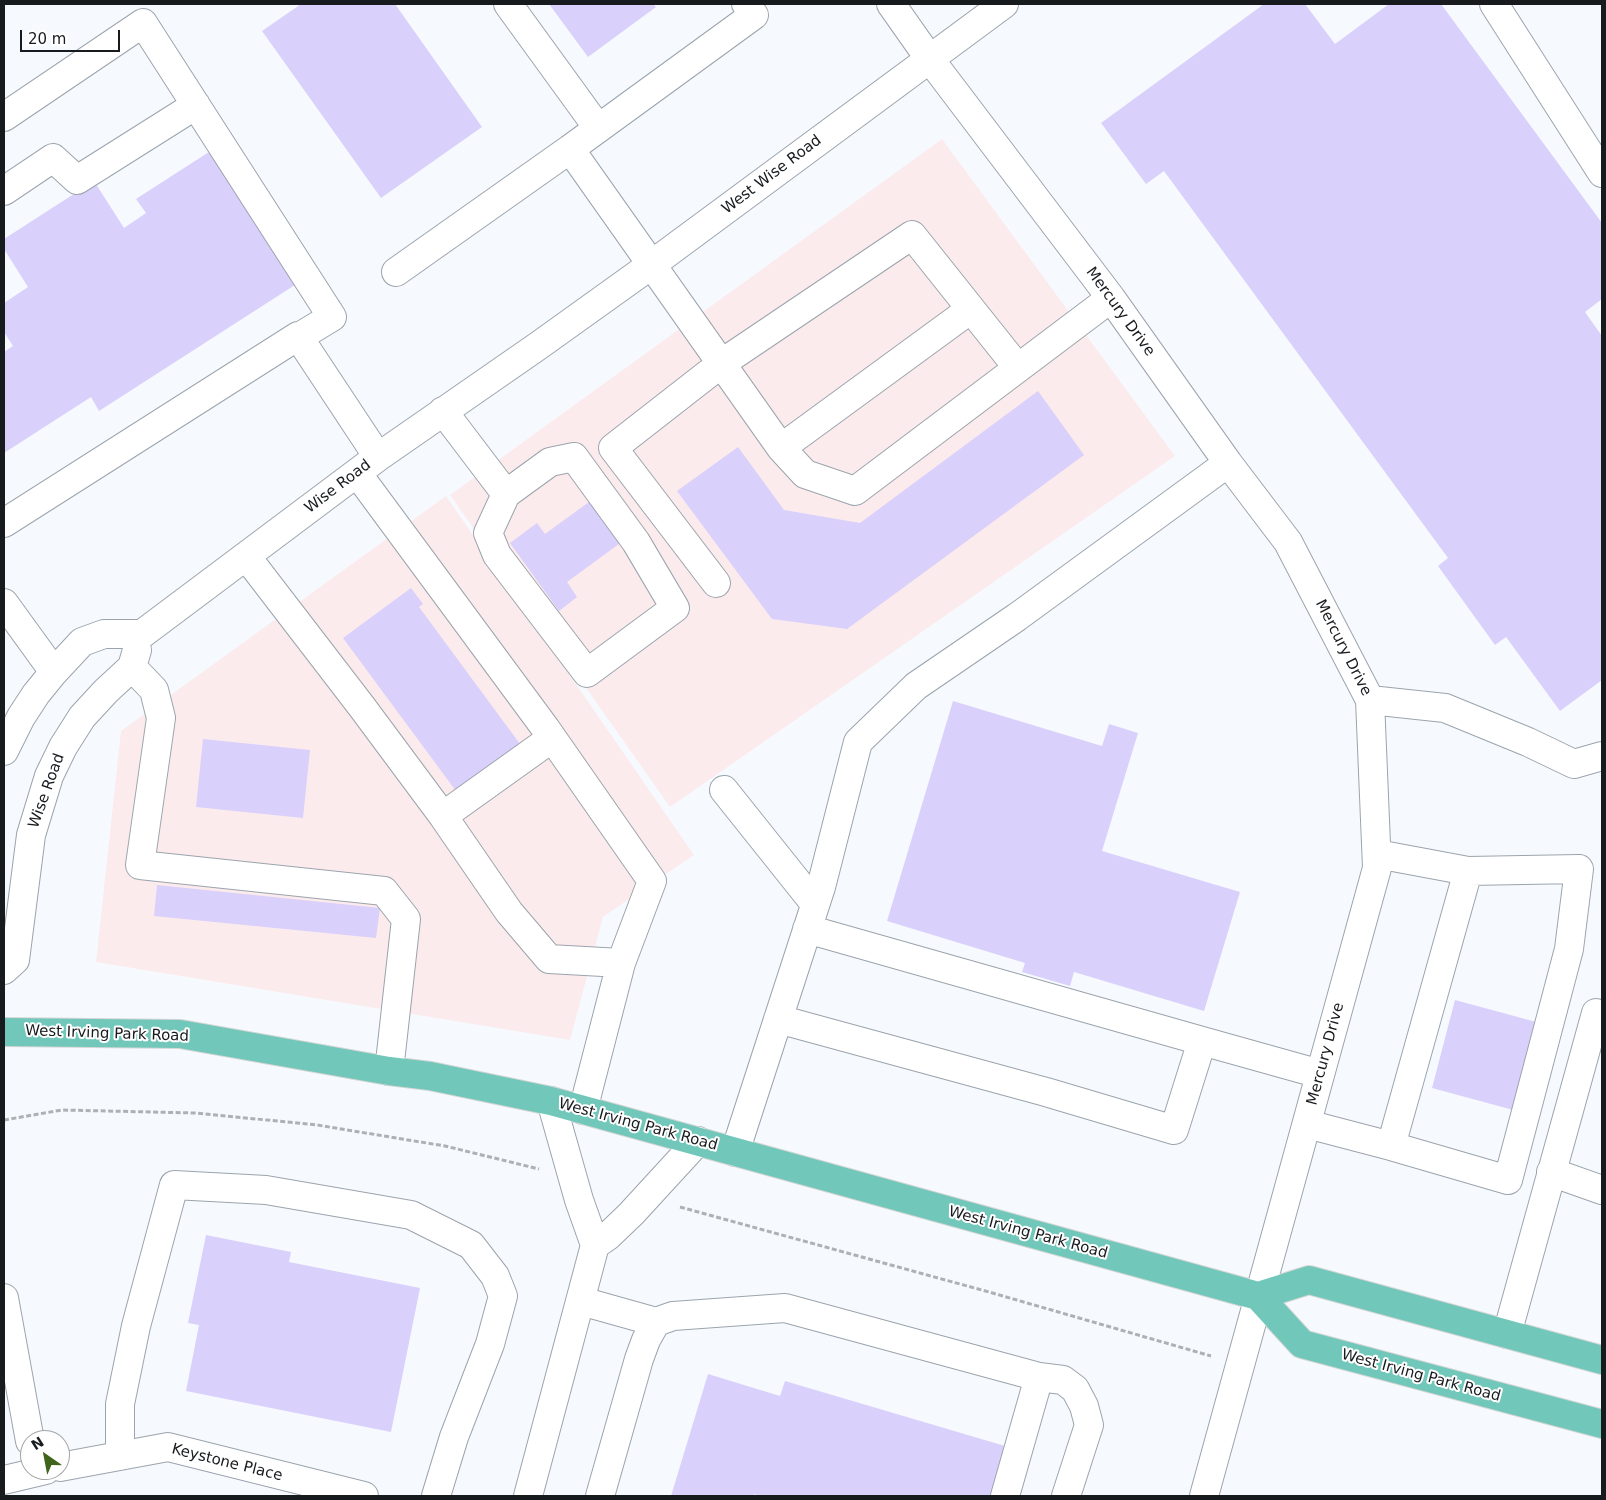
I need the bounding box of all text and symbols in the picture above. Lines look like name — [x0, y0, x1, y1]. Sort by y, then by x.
scale bar — [22, 20, 122, 52]
text: 20 m — [28, 30, 66, 48]
street label: West Wise Road — [719, 132, 825, 218]
street label: Mercury Drive — [1082, 264, 1158, 360]
street label: Wise Road — [301, 456, 375, 518]
street label: Mercury Drive — [1311, 597, 1375, 699]
street label: Wise Road — [25, 751, 69, 831]
street label: Mercury Drive — [1304, 1001, 1348, 1107]
street label: West Irving Park Road — [25, 1022, 189, 1046]
street label: West Irving Park Road — [557, 1095, 719, 1155]
street label: West Irving Park Road — [947, 1203, 1109, 1263]
street label: West Irving Park Road — [1340, 1346, 1502, 1406]
north arrow — [20, 1430, 70, 1480]
text: N — [28, 1433, 47, 1453]
street label: Keystone Place — [170, 1441, 284, 1485]

